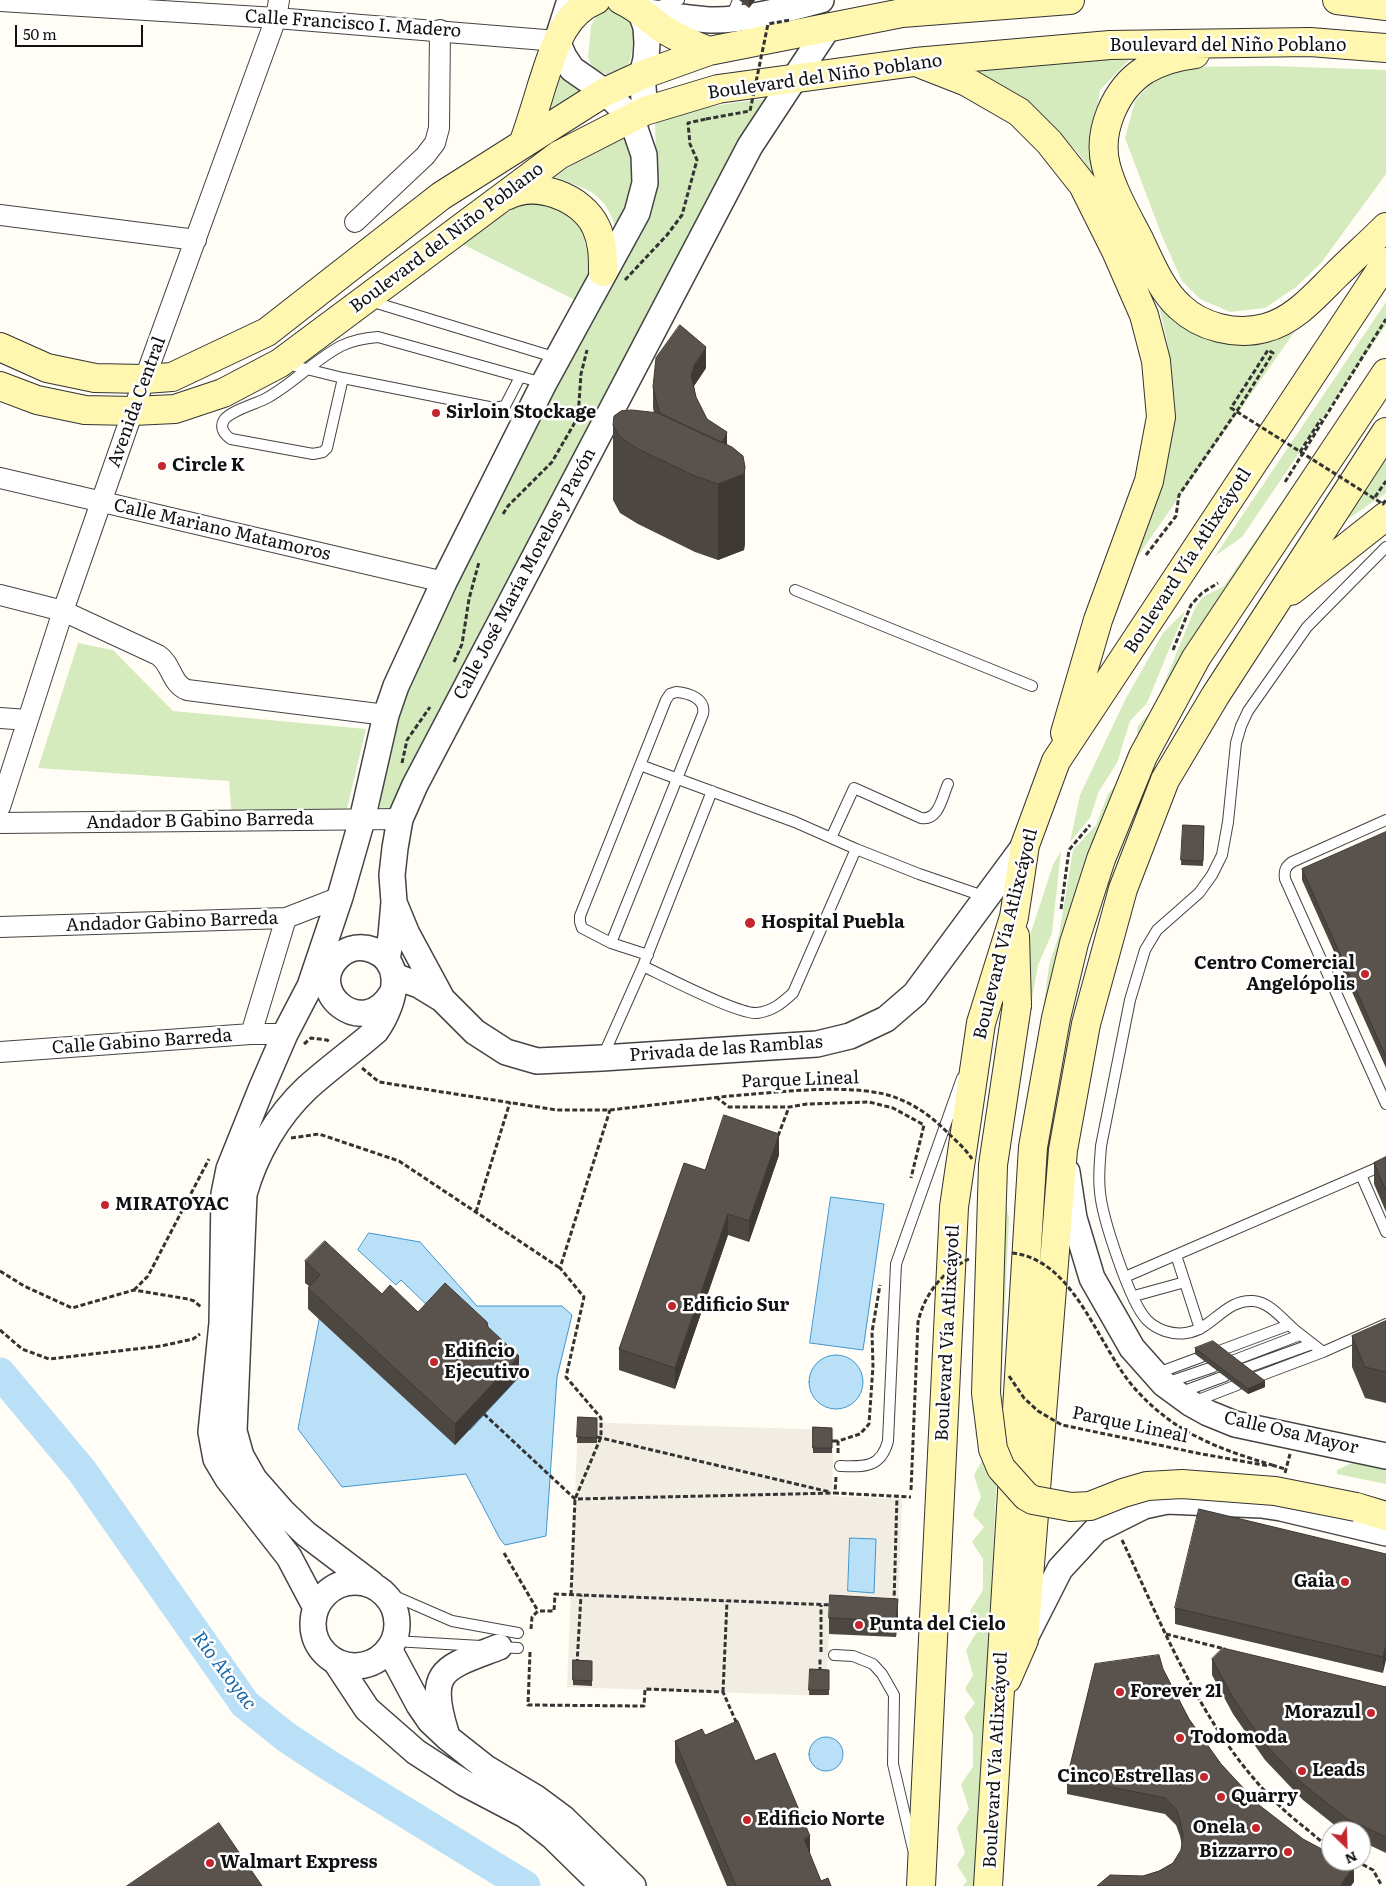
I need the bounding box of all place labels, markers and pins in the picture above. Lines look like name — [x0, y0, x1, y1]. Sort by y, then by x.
place label: Sirloin Stockage — [446, 402, 596, 424]
marker: Sirloin Stockage — [430, 407, 442, 419]
place label: Circle K — [172, 455, 245, 477]
marker: Circle K — [156, 460, 168, 472]
place label: Hospital Puebla — [761, 912, 905, 934]
marker: Hospital Puebla — [743, 916, 757, 930]
place label: Centro Comercial Angelópolis — [1194, 953, 1355, 996]
marker: Centro Comercial Angelópolis — [1359, 968, 1371, 980]
place label: MIRATOYAC — [115, 1194, 229, 1216]
marker: MIRATOYAC — [99, 1199, 111, 1211]
place label: Edificio Sur — [682, 1295, 789, 1317]
marker: Edificio Sur — [666, 1300, 678, 1312]
place label: Edificio Ejecutivo — [444, 1341, 530, 1384]
marker: Edificio Ejecutivo — [428, 1356, 440, 1368]
place label: Gaia — [1294, 1571, 1335, 1593]
marker: Gaia — [1339, 1576, 1351, 1588]
place label: Punta del Cielo — [869, 1614, 1006, 1636]
marker: Punta del Cielo — [853, 1619, 865, 1631]
place label: Forever 21 — [1130, 1681, 1222, 1703]
marker: Forever 21 — [1114, 1686, 1126, 1698]
place label: Morazul — [1284, 1702, 1361, 1724]
marker: Morazul — [1365, 1707, 1377, 1719]
place label: Todomoda — [1190, 1727, 1288, 1749]
marker: Todomoda — [1174, 1732, 1186, 1744]
place label: Leads — [1312, 1760, 1365, 1782]
marker: Leads — [1296, 1765, 1308, 1777]
place label: Cinco Estrellas — [1057, 1766, 1194, 1788]
marker: Cinco Estrellas — [1198, 1771, 1210, 1783]
place label: Quarry — [1231, 1786, 1298, 1808]
marker: Quarry — [1215, 1791, 1227, 1803]
place label: Edificio Norte — [757, 1809, 885, 1831]
marker: Edificio Norte — [741, 1814, 753, 1826]
place label: Onela — [1193, 1817, 1246, 1839]
marker: Onela — [1250, 1822, 1262, 1834]
place label: Bizzarro — [1199, 1841, 1278, 1863]
marker: Bizzarro — [1282, 1846, 1294, 1858]
place label: Walmart Express — [220, 1852, 378, 1874]
marker: Walmart Express — [204, 1857, 216, 1869]

